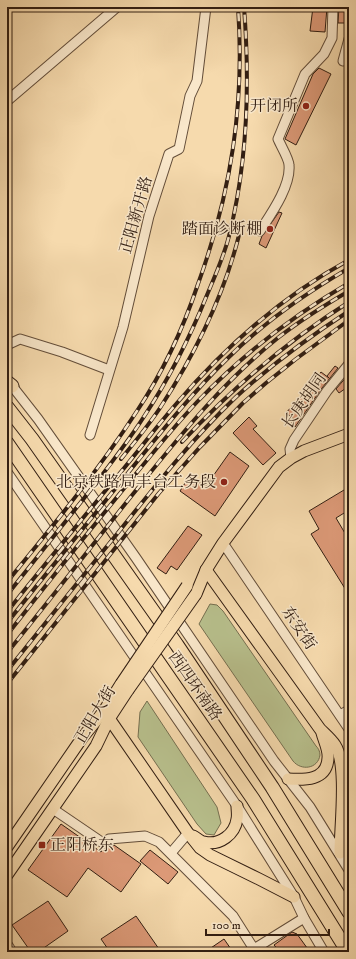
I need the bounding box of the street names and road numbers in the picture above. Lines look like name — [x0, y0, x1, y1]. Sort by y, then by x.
street label: 正阳新开路 — [115, 174, 157, 256]
street label: 长庚胡同 — [277, 369, 331, 433]
street label: 东安街 — [277, 603, 321, 653]
street label: 西四环南路 — [164, 647, 226, 725]
street label: 正阳大街 — [70, 682, 120, 748]

